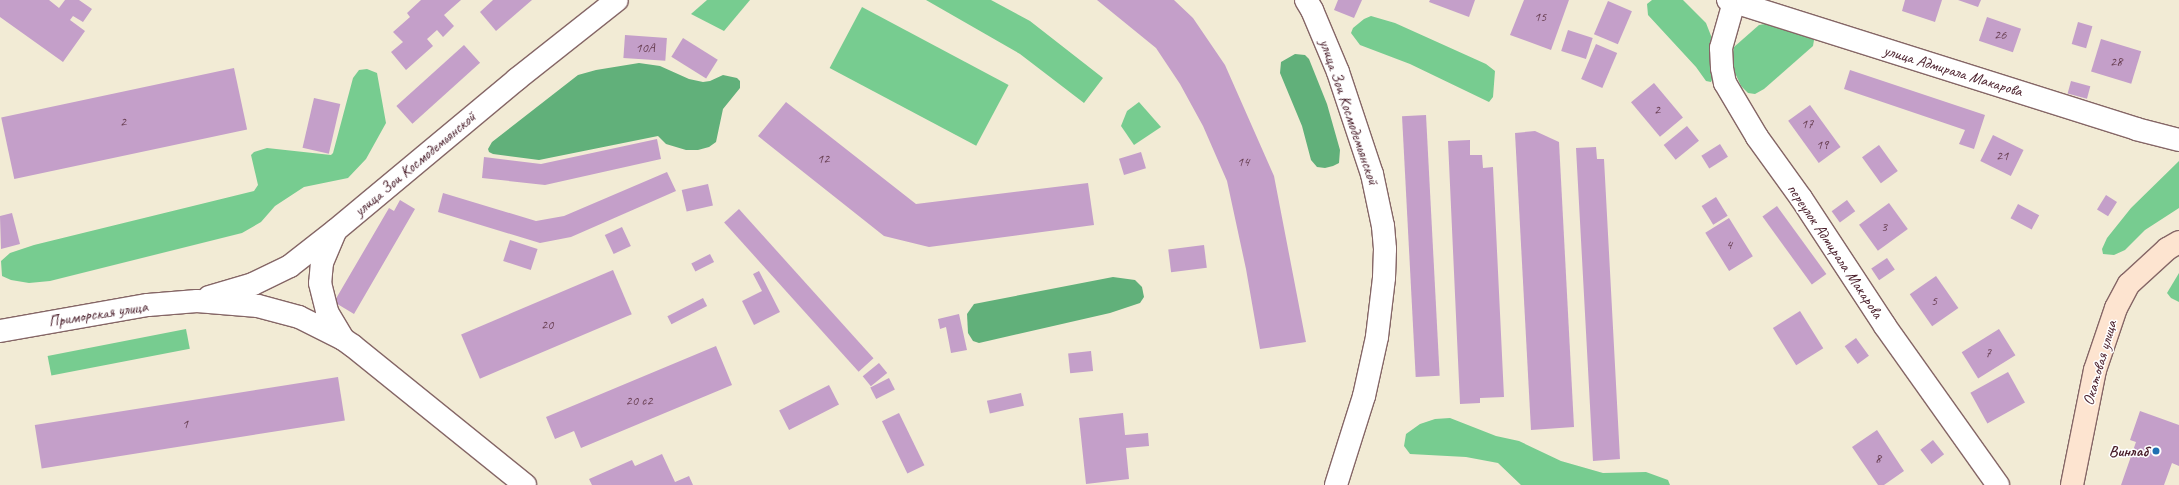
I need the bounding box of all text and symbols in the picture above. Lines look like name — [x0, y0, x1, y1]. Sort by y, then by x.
house number: 15 — [1534, 9, 1546, 25]
house number: 26 — [1994, 27, 2006, 43]
street label: улица Зои Космодемьянской — [1315, 37, 1383, 187]
house number: 10А — [635, 40, 655, 56]
street label: улица Адмирала Макарова — [1880, 40, 2026, 102]
house number: 28 — [2110, 54, 2122, 70]
house number: 2 — [1654, 102, 1660, 118]
street label: улица Зои Космодемьянской — [350, 108, 480, 220]
house number: 2 — [120, 114, 126, 130]
house number: 17 — [1801, 116, 1813, 132]
house number: 19 — [1816, 137, 1828, 153]
house number: 21 — [1996, 148, 2008, 164]
house number: 12 — [817, 151, 829, 167]
house number: 14 — [1237, 154, 1249, 170]
street label: переулок Адмирала Макарова — [1782, 179, 1888, 323]
house number: 3 — [1881, 219, 1887, 235]
house number: 4 — [1726, 237, 1732, 253]
house number: 5 — [1931, 293, 1937, 309]
street label: Приморская улица — [47, 297, 149, 331]
house number: 20 — [541, 317, 553, 333]
street label: Окатовая улица — [2079, 318, 2121, 408]
house number: 7 — [1985, 345, 1991, 361]
house number: 20 с2 — [625, 393, 653, 409]
house number: 1 — [182, 416, 188, 432]
place label: Винлаб — [2109, 441, 2148, 461]
marker: Винлаб — [2151, 446, 2161, 456]
house number: 8 — [1875, 451, 1881, 467]

